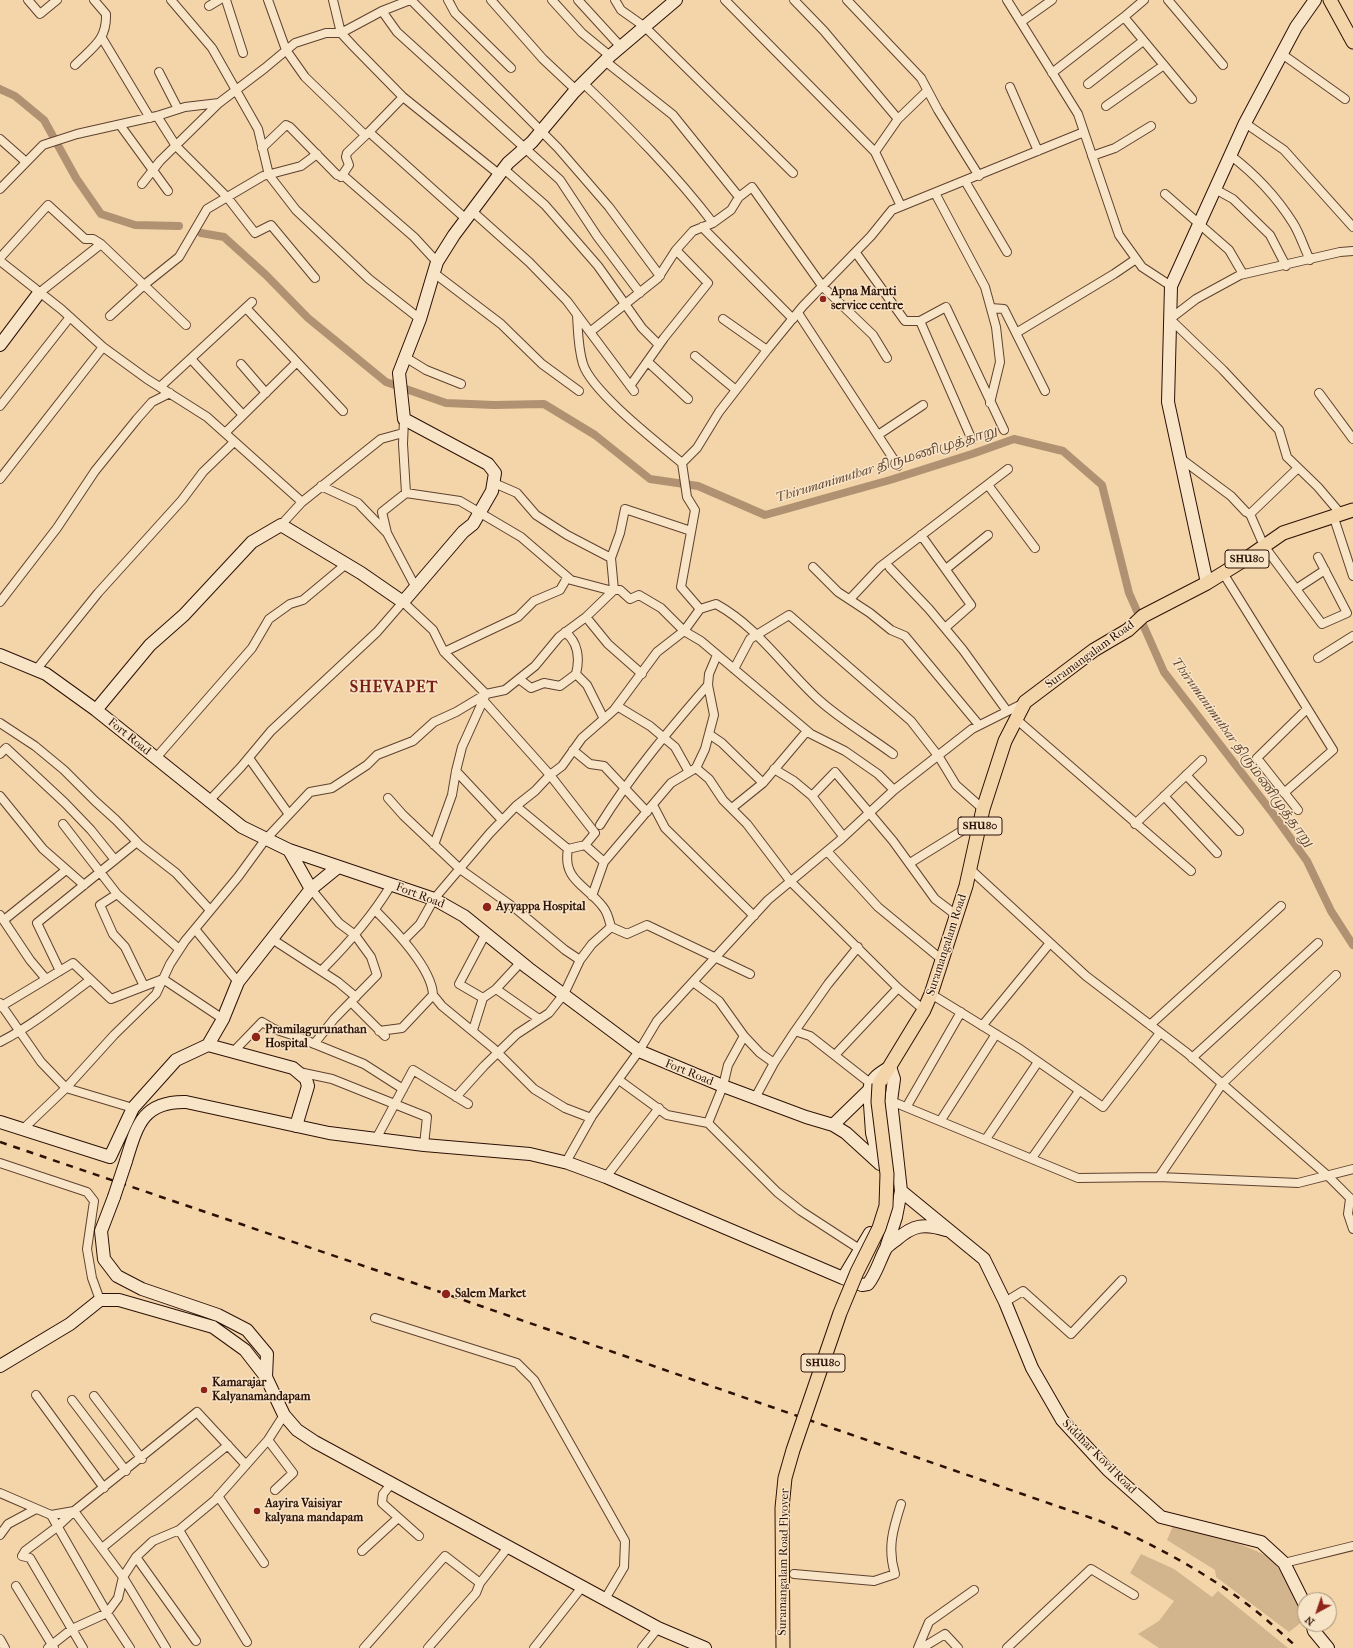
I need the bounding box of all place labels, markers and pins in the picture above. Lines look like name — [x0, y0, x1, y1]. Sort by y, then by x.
place label: Apna Maruti service centre — [831, 285, 903, 313]
marker: Apna Maruti service centre — [818, 294, 828, 304]
place label: Ayyappa Hospital — [496, 900, 586, 914]
marker: Ayyappa Hospital — [481, 901, 493, 913]
place label: Pramilagurunathan Hospital — [265, 1023, 367, 1051]
marker: Pramilagurunathan Hospital — [250, 1031, 262, 1043]
place label: Salem Market — [455, 1287, 526, 1301]
marker: Salem Market — [440, 1288, 452, 1300]
place label: Kamarajar Kalyanamandapam — [212, 1376, 310, 1404]
marker: Kamarajar Kalyanamandapam — [199, 1385, 209, 1395]
place label: Aayira Vaisiyar kalyana mandapam — [265, 1497, 363, 1525]
marker: Aayira Vaisiyar kalyana mandapam — [252, 1506, 262, 1516]

